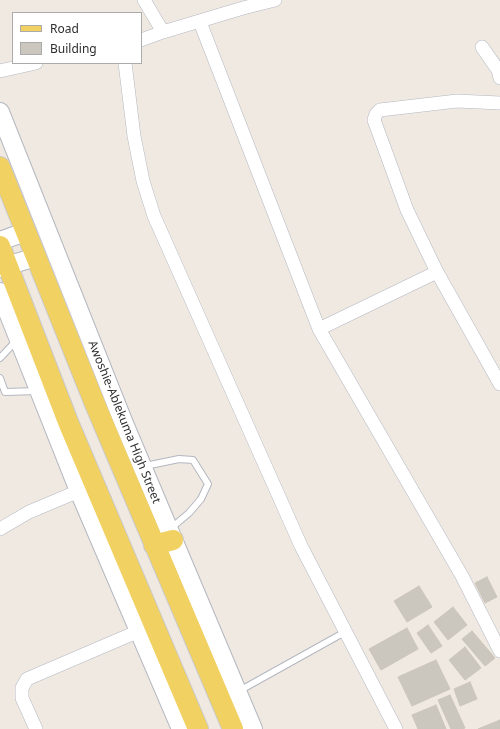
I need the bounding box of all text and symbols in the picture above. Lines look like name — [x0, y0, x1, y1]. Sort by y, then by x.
legend — [12, 12, 142, 64]
text: Road — [50, 20, 79, 37]
text: Building — [50, 40, 97, 57]
street label: Awoshie-Ablekuma High Street — [85, 338, 163, 506]

